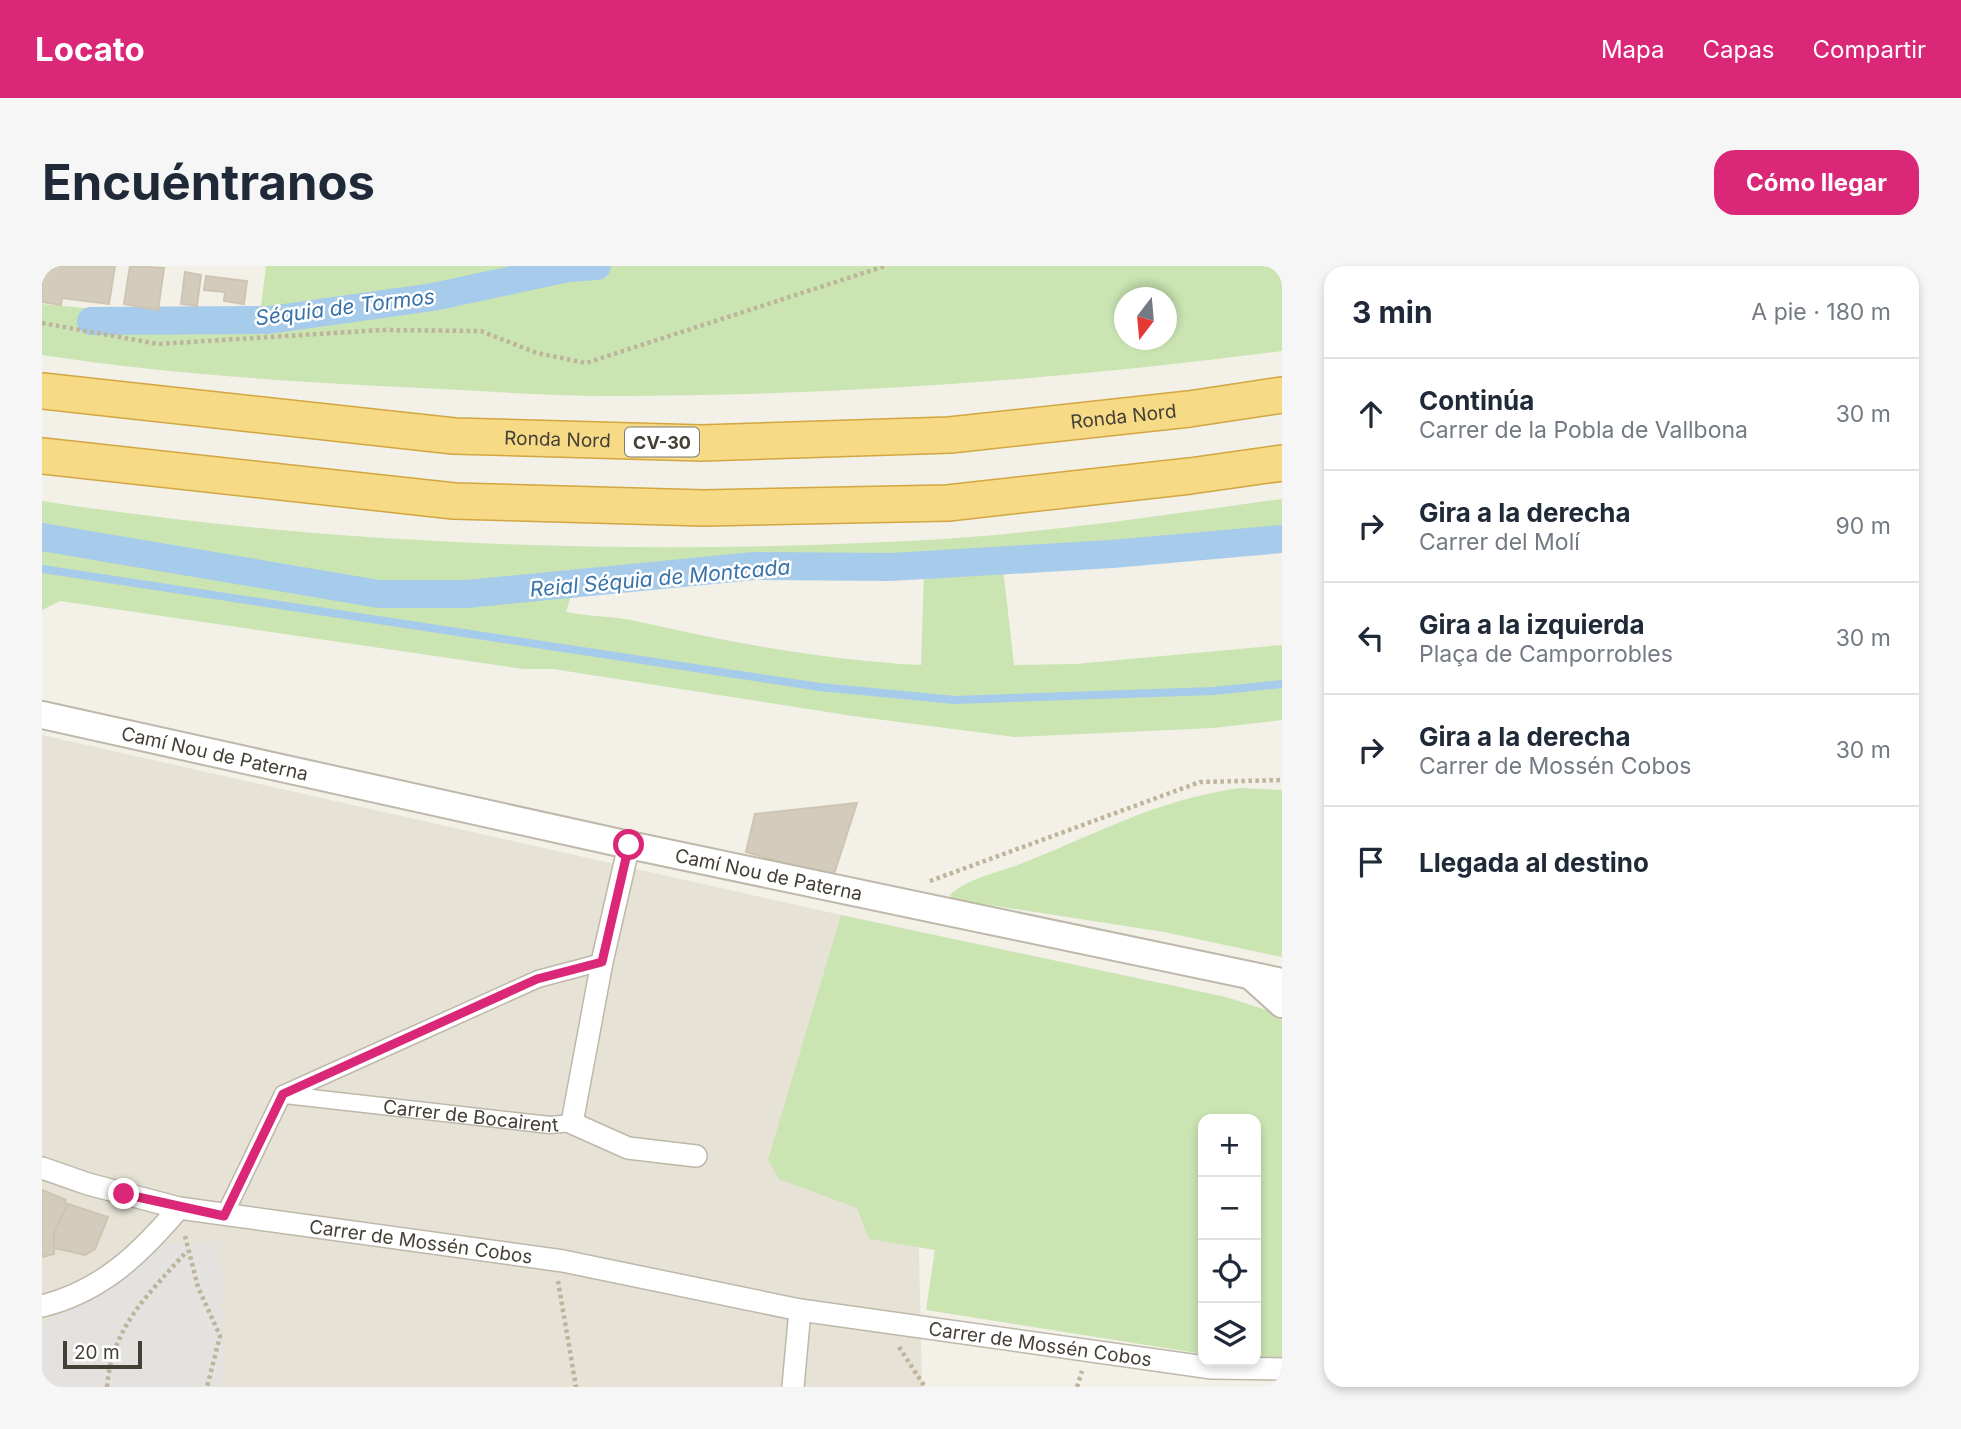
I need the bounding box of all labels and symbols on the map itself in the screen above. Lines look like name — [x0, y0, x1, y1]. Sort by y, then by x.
water label: Séquia de Tormos — [254, 284, 436, 330]
north arrow — [1114, 287, 1177, 350]
street label: Ronda Nord — [1069, 399, 1177, 433]
street label: Ronda Nord — [504, 426, 611, 452]
road number: CV-30 — [625, 428, 699, 456]
water label: Reial Séquia de Montcada — [529, 554, 791, 602]
street label: Camí Nou de Paterna — [119, 721, 310, 785]
route start — [613, 829, 644, 860]
street label: Camí Nou de Paterna — [673, 843, 864, 905]
street label: Carrer de Bocairent — [382, 1095, 559, 1137]
route end — [108, 1178, 139, 1209]
street label: Carrer de Mossén Cobos — [308, 1215, 534, 1268]
street label: Carrer de Mossén Cobos — [927, 1317, 1153, 1371]
scale bar — [63, 1338, 142, 1370]

